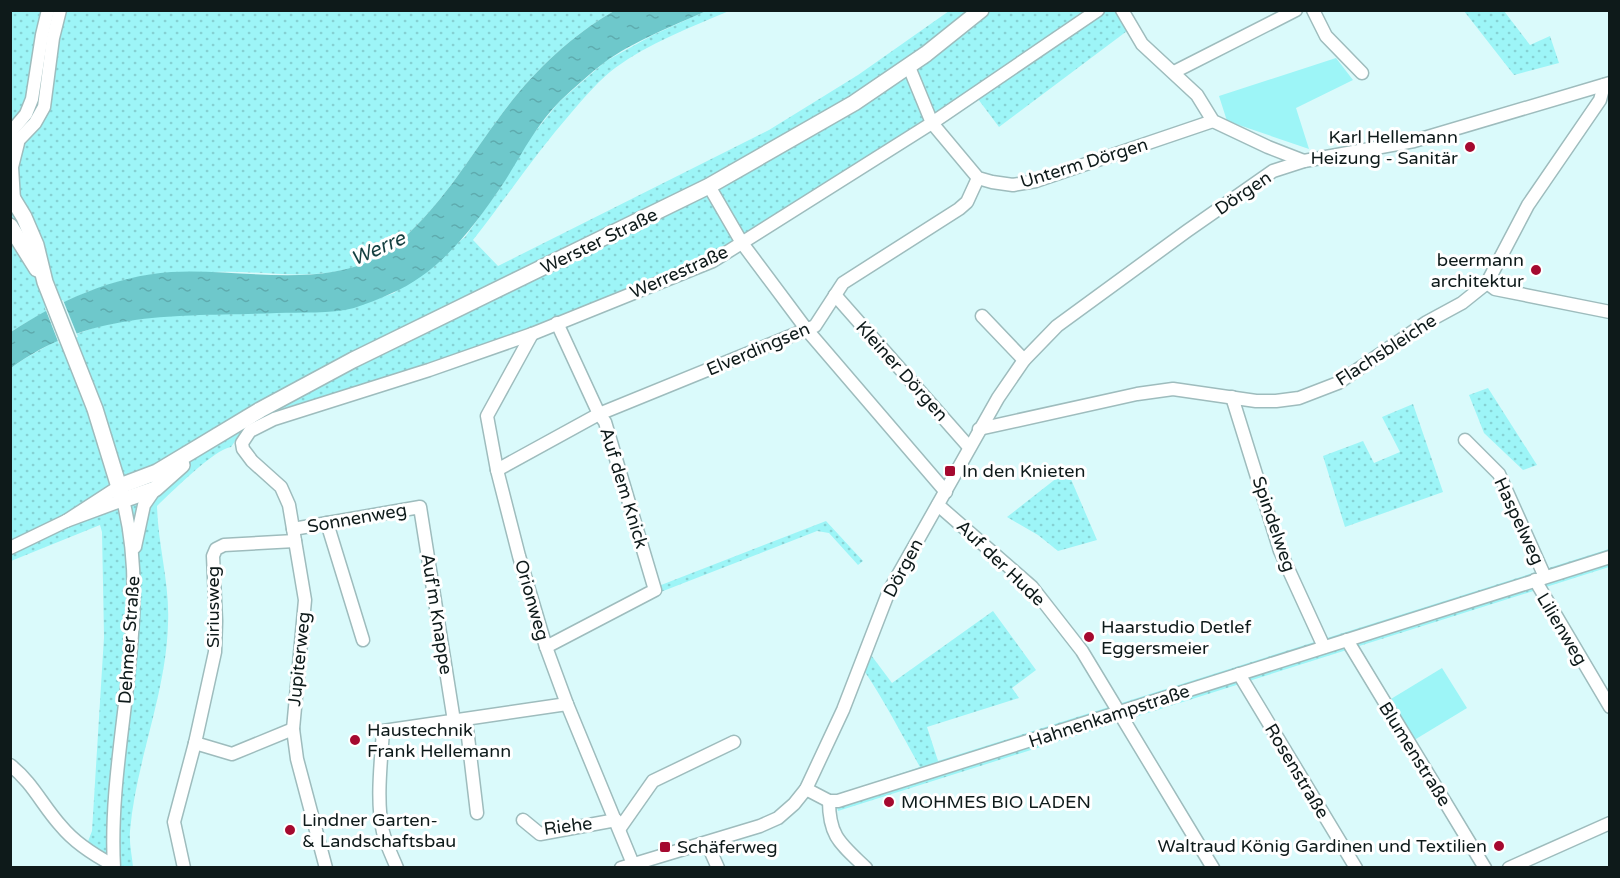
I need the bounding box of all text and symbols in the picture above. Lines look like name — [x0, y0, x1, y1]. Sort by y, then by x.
place label: Karl Hellemann Heizung - Sanitär — [1311, 126, 1458, 169]
street label: Unterm Dörgen — [1017, 133, 1151, 193]
marker: Karl Hellemann Heizung - Sanitär — [1463, 140, 1477, 154]
street label: Dörgen — [1211, 166, 1275, 220]
street label: Werster Straße — [537, 203, 661, 279]
water label: Werre — [347, 226, 410, 272]
street label: Werrestraße — [627, 241, 731, 303]
place label: beermann architektur — [1431, 249, 1524, 292]
marker: beermann architektur — [1529, 263, 1543, 277]
street label: Flachsbleiche — [1331, 309, 1441, 391]
street label: Kleiner Dörgen — [851, 316, 953, 426]
street label: Elverdingsen — [703, 317, 813, 381]
street label: Auf dem Knick — [595, 425, 653, 551]
place label: In den Knieten — [962, 460, 1085, 482]
marker: In den Knieten — [943, 464, 957, 478]
street label: Spindelweg — [1247, 473, 1301, 575]
street label: Haspelweg — [1489, 474, 1549, 568]
street label: Sonnenweg — [306, 498, 408, 538]
street label: Auf der Hude — [952, 515, 1050, 611]
street label: Dörgen — [878, 535, 928, 601]
street label: Auf'm Knappe — [417, 552, 457, 676]
street label: Orionweg — [510, 557, 554, 643]
street label: Siriusweg — [202, 566, 224, 648]
street label: Dehmer Straße — [114, 575, 144, 705]
street label: Lilienweg — [1532, 589, 1592, 669]
street label: Jupiterweg — [283, 611, 315, 707]
place label: Haarstudio Detlef Eggersmeier — [1101, 616, 1251, 659]
marker: Haarstudio Detlef Eggersmeier — [1082, 630, 1096, 644]
street label: Hahnenkampstraße — [1026, 680, 1192, 752]
street label: Blumenstraße — [1374, 698, 1456, 810]
place label: Haustechnik Frank Hellemann — [367, 719, 511, 762]
street label: Rosenstraße — [1260, 719, 1334, 823]
marker: Haustechnik Frank Hellemann — [348, 733, 362, 747]
place label: MOHMES BIO LADEN — [901, 791, 1091, 813]
marker: MOHMES BIO LADEN — [882, 795, 896, 809]
place label: Lindner Garten- & Landschaftsbau — [302, 809, 456, 852]
street label: Riehe — [543, 812, 593, 840]
marker: Lindner Garten- & Landschaftsbau — [283, 823, 297, 837]
place label: Waltraud König Gardinen und Textilien — [1158, 835, 1487, 857]
place label: Schäferweg — [677, 836, 778, 858]
marker: Waltraud König Gardinen und Textilien — [1492, 839, 1506, 853]
marker: Schäferweg — [658, 840, 672, 854]

